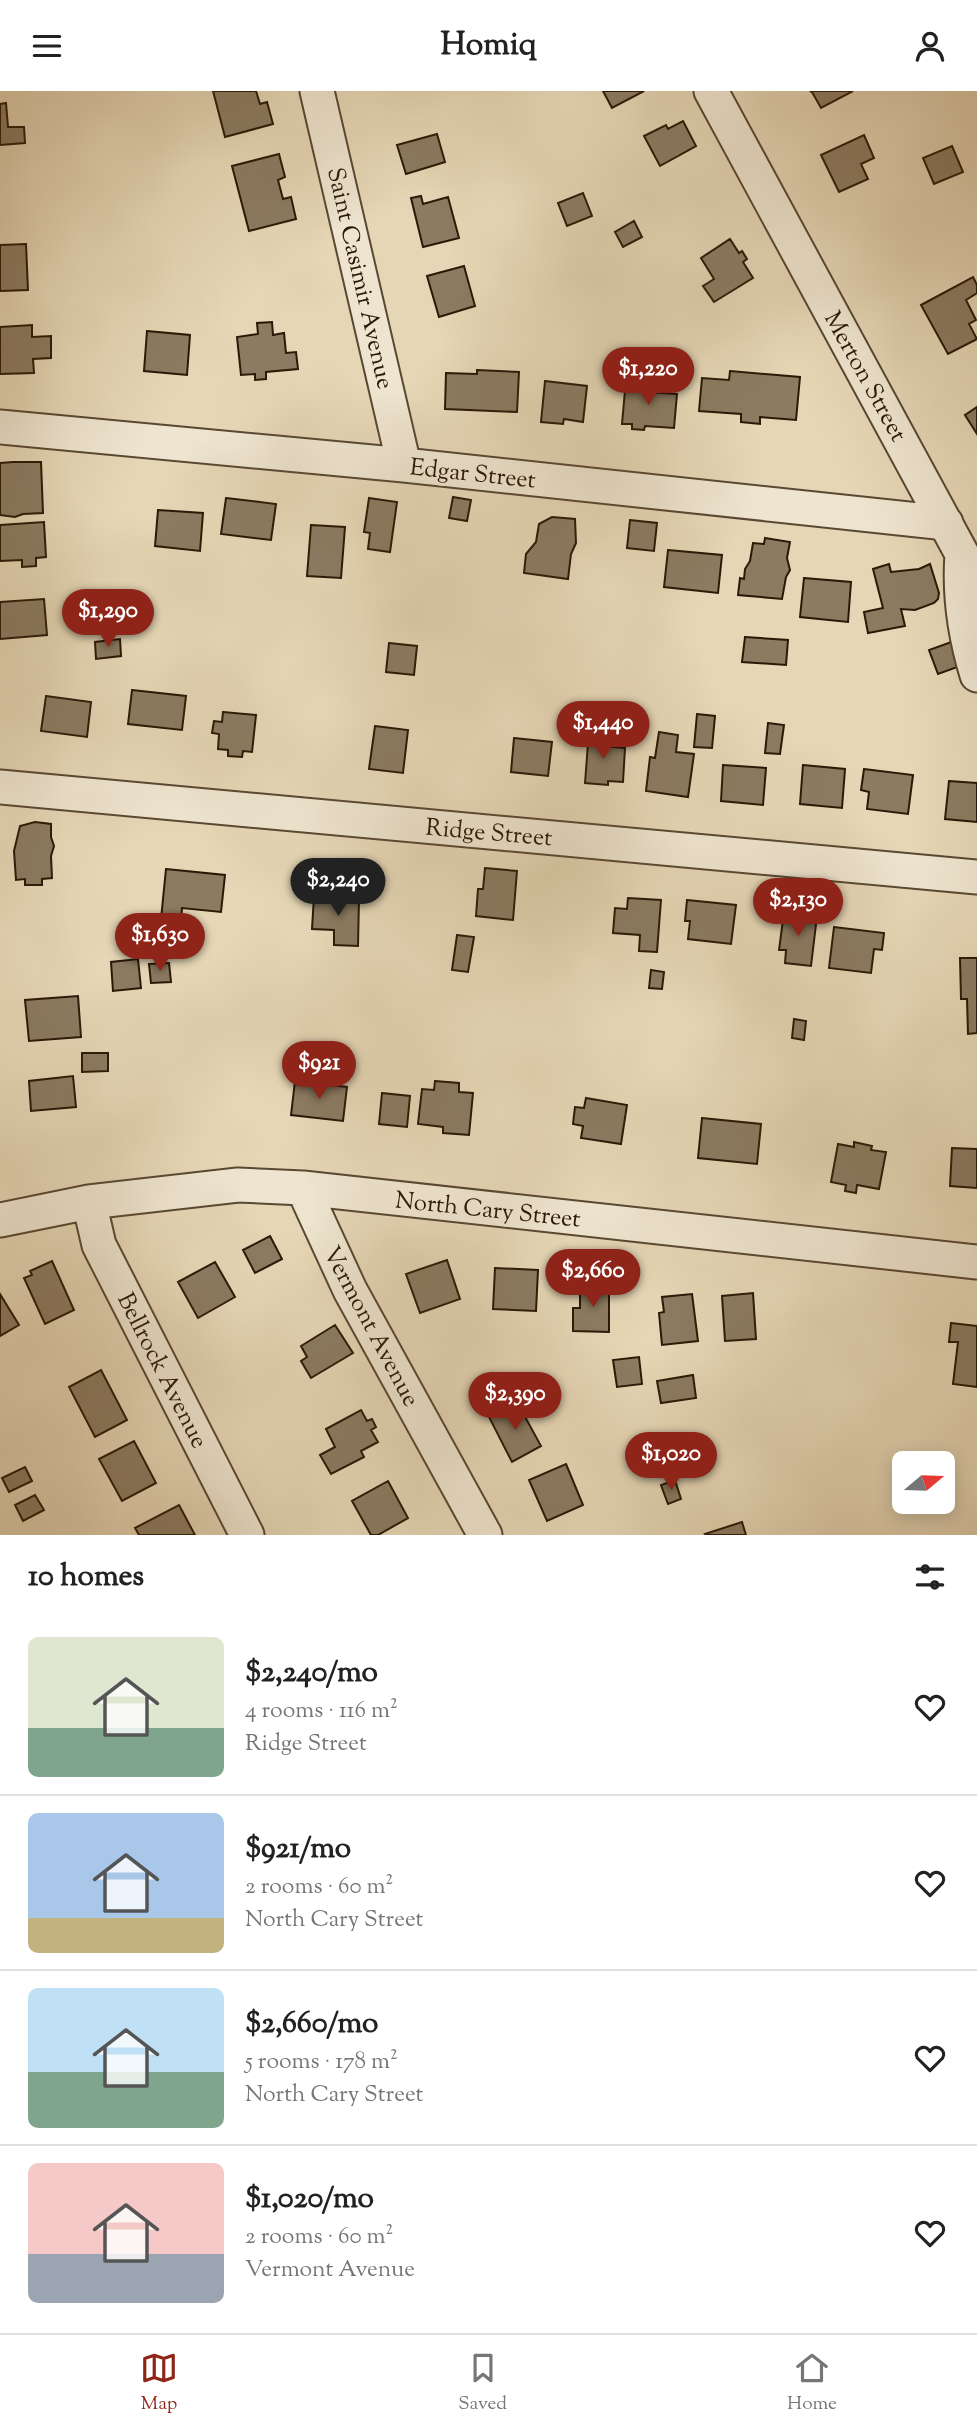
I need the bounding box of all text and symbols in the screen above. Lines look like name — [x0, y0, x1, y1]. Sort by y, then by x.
text: Homiq — [440, 23, 537, 69]
icon: menu — [28, 27, 66, 65]
icon: person — [911, 27, 949, 65]
street label: Saint Casimir Avenue — [317, 164, 401, 393]
street label: Merton Street — [814, 306, 914, 448]
pin: $1,220 — [591, 347, 705, 407]
text: $1,220 — [618, 353, 678, 386]
street label: Edgar Street — [408, 451, 537, 498]
pin: $1,290 — [51, 589, 165, 649]
text: $1,290 — [78, 595, 138, 628]
pin: $1,440 — [546, 701, 660, 761]
text: $1,440 — [573, 707, 633, 740]
street label: Ridge Street — [424, 812, 554, 856]
pin: $2,240 — [281, 859, 395, 918]
text: $2,240 — [306, 864, 370, 897]
pin: $2,130 — [741, 879, 855, 938]
text: $2,130 — [769, 884, 827, 917]
pin: $1,630 — [103, 913, 217, 973]
text: $1,630 — [131, 919, 189, 952]
pin: $921 — [278, 1041, 360, 1101]
text: $921 — [298, 1047, 340, 1080]
street label: North Cary Street — [393, 1184, 582, 1238]
street label: Vermont Avenue — [314, 1241, 427, 1413]
pin: $2,660 — [536, 1249, 650, 1309]
text: $2,660 — [561, 1255, 625, 1288]
street label: Bellrock Avenue — [107, 1287, 215, 1455]
pin: $2,390 — [458, 1373, 572, 1432]
text: $2,390 — [484, 1378, 546, 1411]
pin: $1,020 — [614, 1433, 728, 1492]
text: $1,020 — [641, 1438, 701, 1471]
north arrow — [892, 1451, 956, 1514]
map controls — [892, 1451, 955, 1514]
text: 10 homes — [28, 1556, 144, 1599]
icon: filters — [911, 1558, 949, 1596]
text: $2,240/mo — [245, 1652, 378, 1695]
icon: home — [84, 1665, 168, 1749]
icon: heart — [911, 1688, 949, 1726]
text: 4 rooms · 116 m² — [245, 1695, 398, 1728]
text: Ridge Street — [245, 1728, 367, 1761]
text: $921/mo — [245, 1828, 351, 1871]
icon: home — [84, 1841, 168, 1925]
icon: heart — [911, 1864, 949, 1902]
text: 2 rooms · 60 m² — [245, 1871, 393, 1904]
text: North Cary Street — [245, 1904, 423, 1937]
text: $2,660/mo — [245, 2003, 378, 2046]
icon: home — [84, 2016, 168, 2100]
icon: heart — [911, 2039, 949, 2077]
text: 5 rooms · 178 m² — [245, 2046, 398, 2079]
text: North Cary Street — [245, 2079, 423, 2112]
text: $1,020/mo — [245, 2178, 374, 2221]
icon: home — [84, 2191, 168, 2275]
icon: heart — [911, 2214, 949, 2252]
text: 2 rooms · 60 m² — [245, 2221, 393, 2254]
text: Vermont Avenue — [245, 2254, 415, 2287]
tab: Map — [140, 2349, 178, 2418]
tab: Saved — [458, 2349, 507, 2418]
tab: Home — [787, 2349, 837, 2418]

